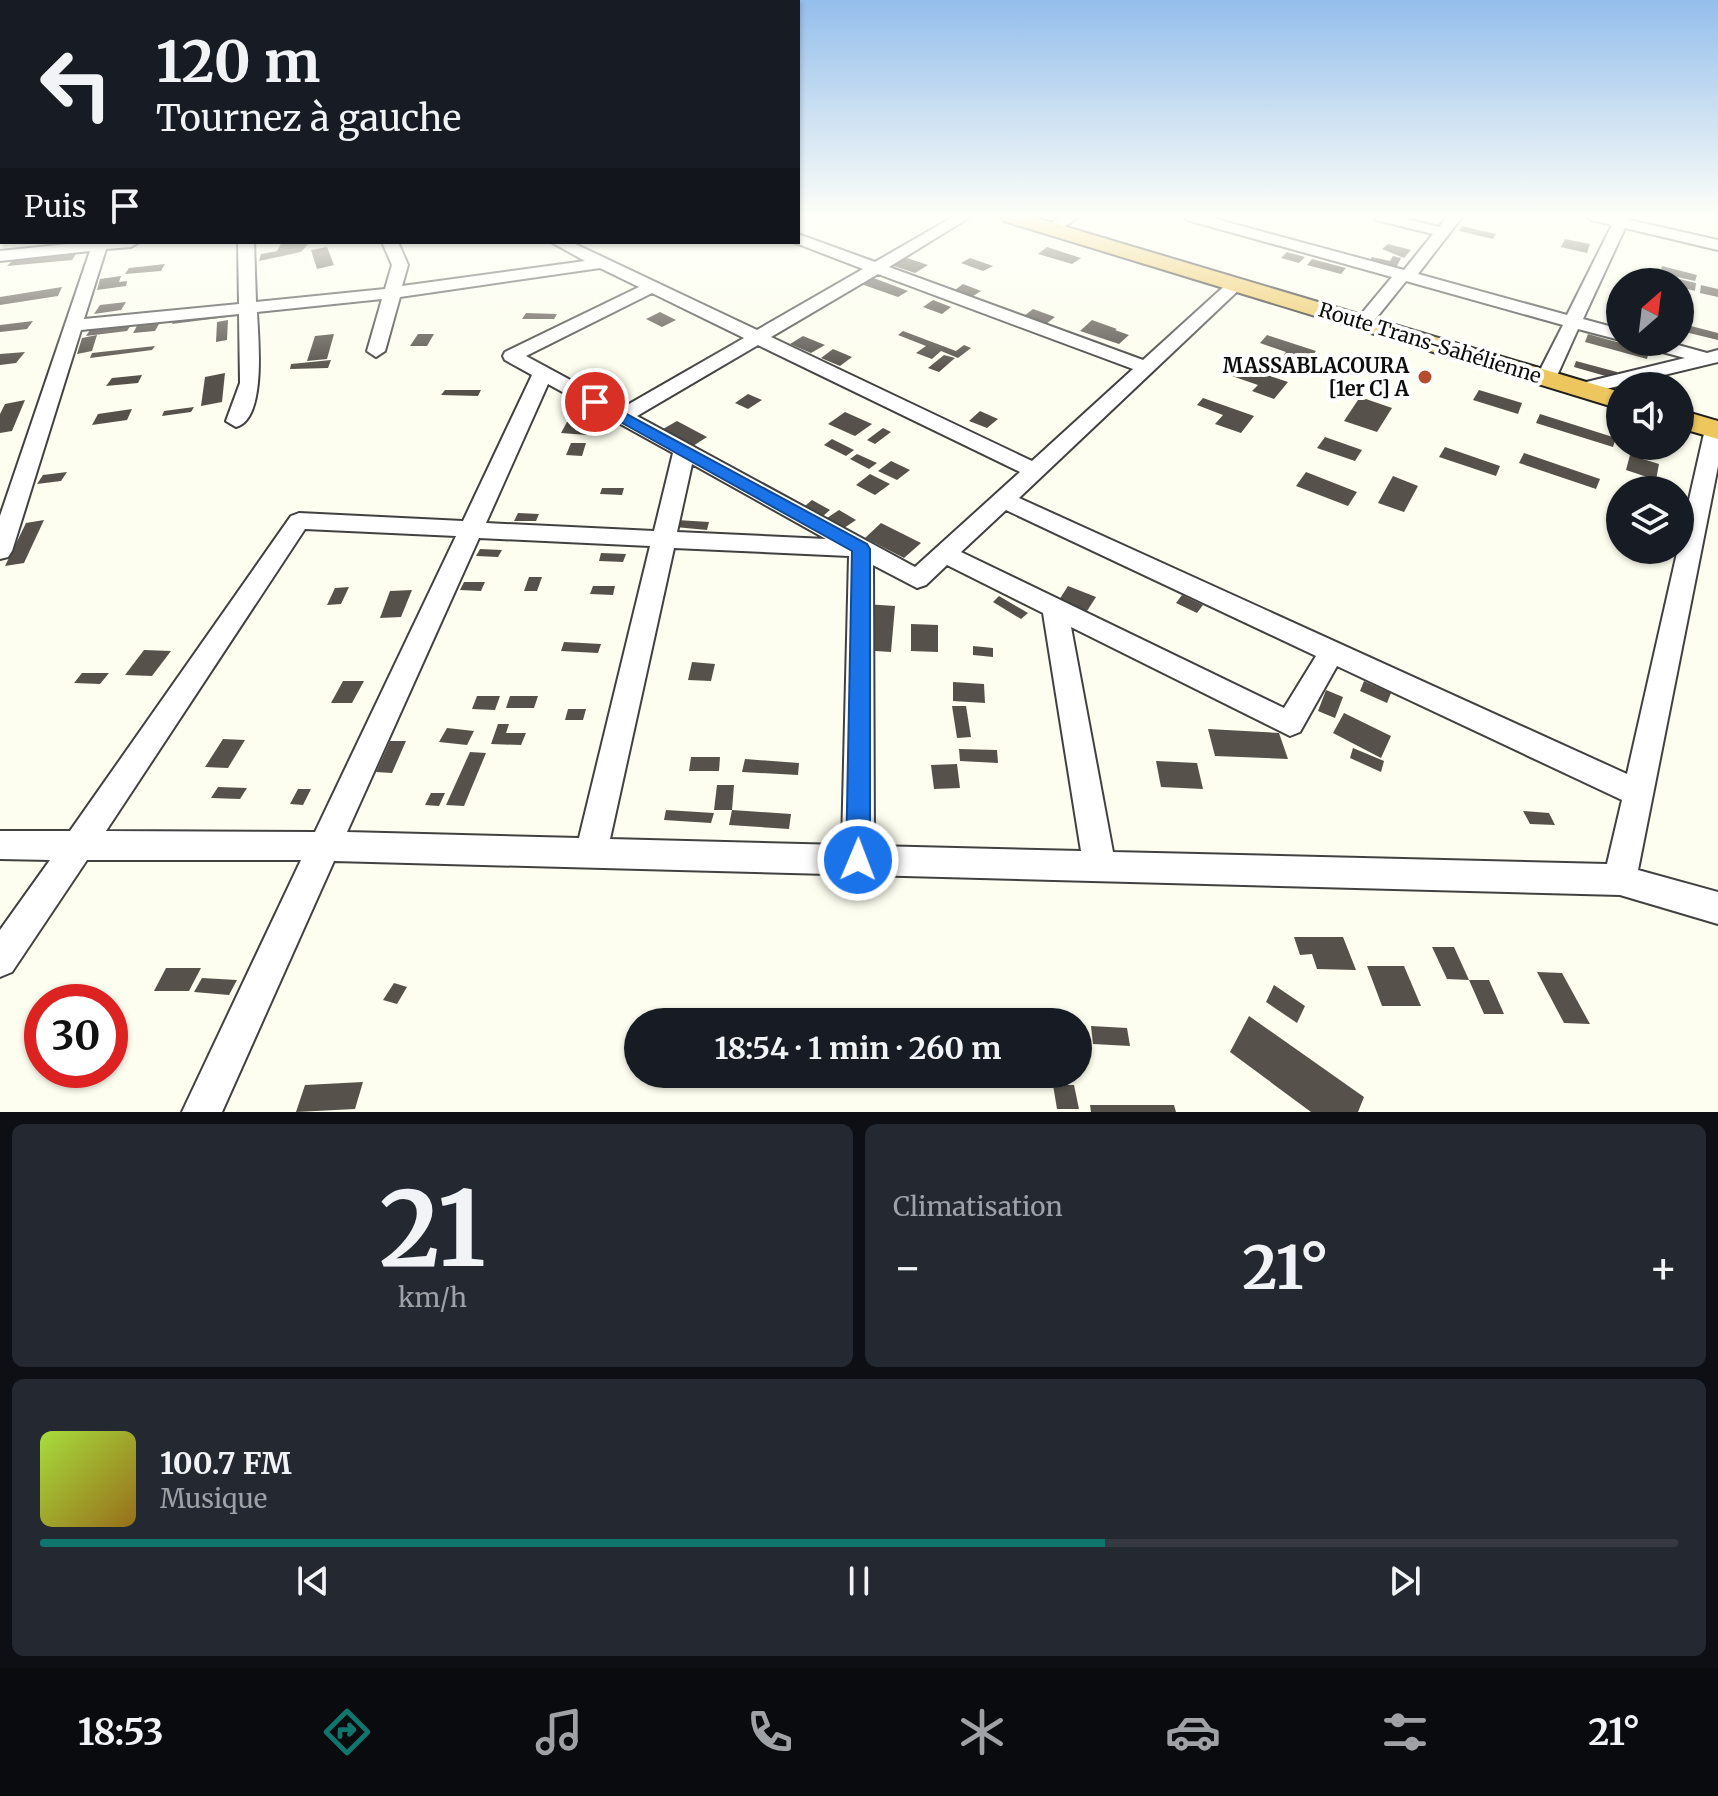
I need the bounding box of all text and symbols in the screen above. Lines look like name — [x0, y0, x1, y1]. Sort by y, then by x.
text: 120 m — [156, 27, 320, 97]
icon: left — [24, 32, 128, 136]
text: Tournez à gauche — [156, 96, 461, 141]
icon: arrive — [103, 184, 147, 228]
text: Puis — [24, 187, 87, 225]
north arrow — [1606, 268, 1694, 356]
map controls — [1606, 268, 1694, 564]
street label: Route Trans-Sahélienne — [1316, 297, 1544, 388]
place label: MASSABLACOURA [1er C] A — [1223, 353, 1410, 401]
pin — [561, 368, 629, 436]
marker: MASSABLACOURA [1er C] A — [1416, 368, 1434, 386]
button: sound — [1606, 372, 1694, 460]
icon: arrive — [573, 380, 617, 424]
button: layers — [1606, 476, 1694, 564]
position arrow — [816, 818, 900, 902]
speed limit sign: 30 — [24, 984, 128, 1088]
text: 18:54 · 1 min · 260 m — [714, 1029, 1002, 1067]
text: 21 — [379, 1164, 486, 1294]
text: Climatisation — [893, 1190, 1063, 1223]
text: 21° — [1242, 1230, 1329, 1305]
text: − — [893, 1240, 922, 1295]
text: + — [1649, 1240, 1678, 1295]
text: km/h — [398, 1281, 467, 1314]
text: 100.7 FM — [160, 1444, 291, 1482]
text: Musique — [160, 1482, 267, 1515]
icon: previous — [291, 1559, 335, 1603]
icon: pause — [837, 1559, 881, 1603]
icon: next — [1383, 1559, 1427, 1603]
icon: directions — [319, 1704, 375, 1760]
icon: music — [531, 1704, 587, 1760]
icon: phone — [742, 1704, 798, 1760]
icon: climate — [954, 1704, 1010, 1760]
icon: car — [1165, 1704, 1221, 1760]
icon: filters — [1377, 1704, 1433, 1760]
text: 18:53 — [78, 1710, 164, 1755]
text: 21° — [1588, 1710, 1640, 1755]

